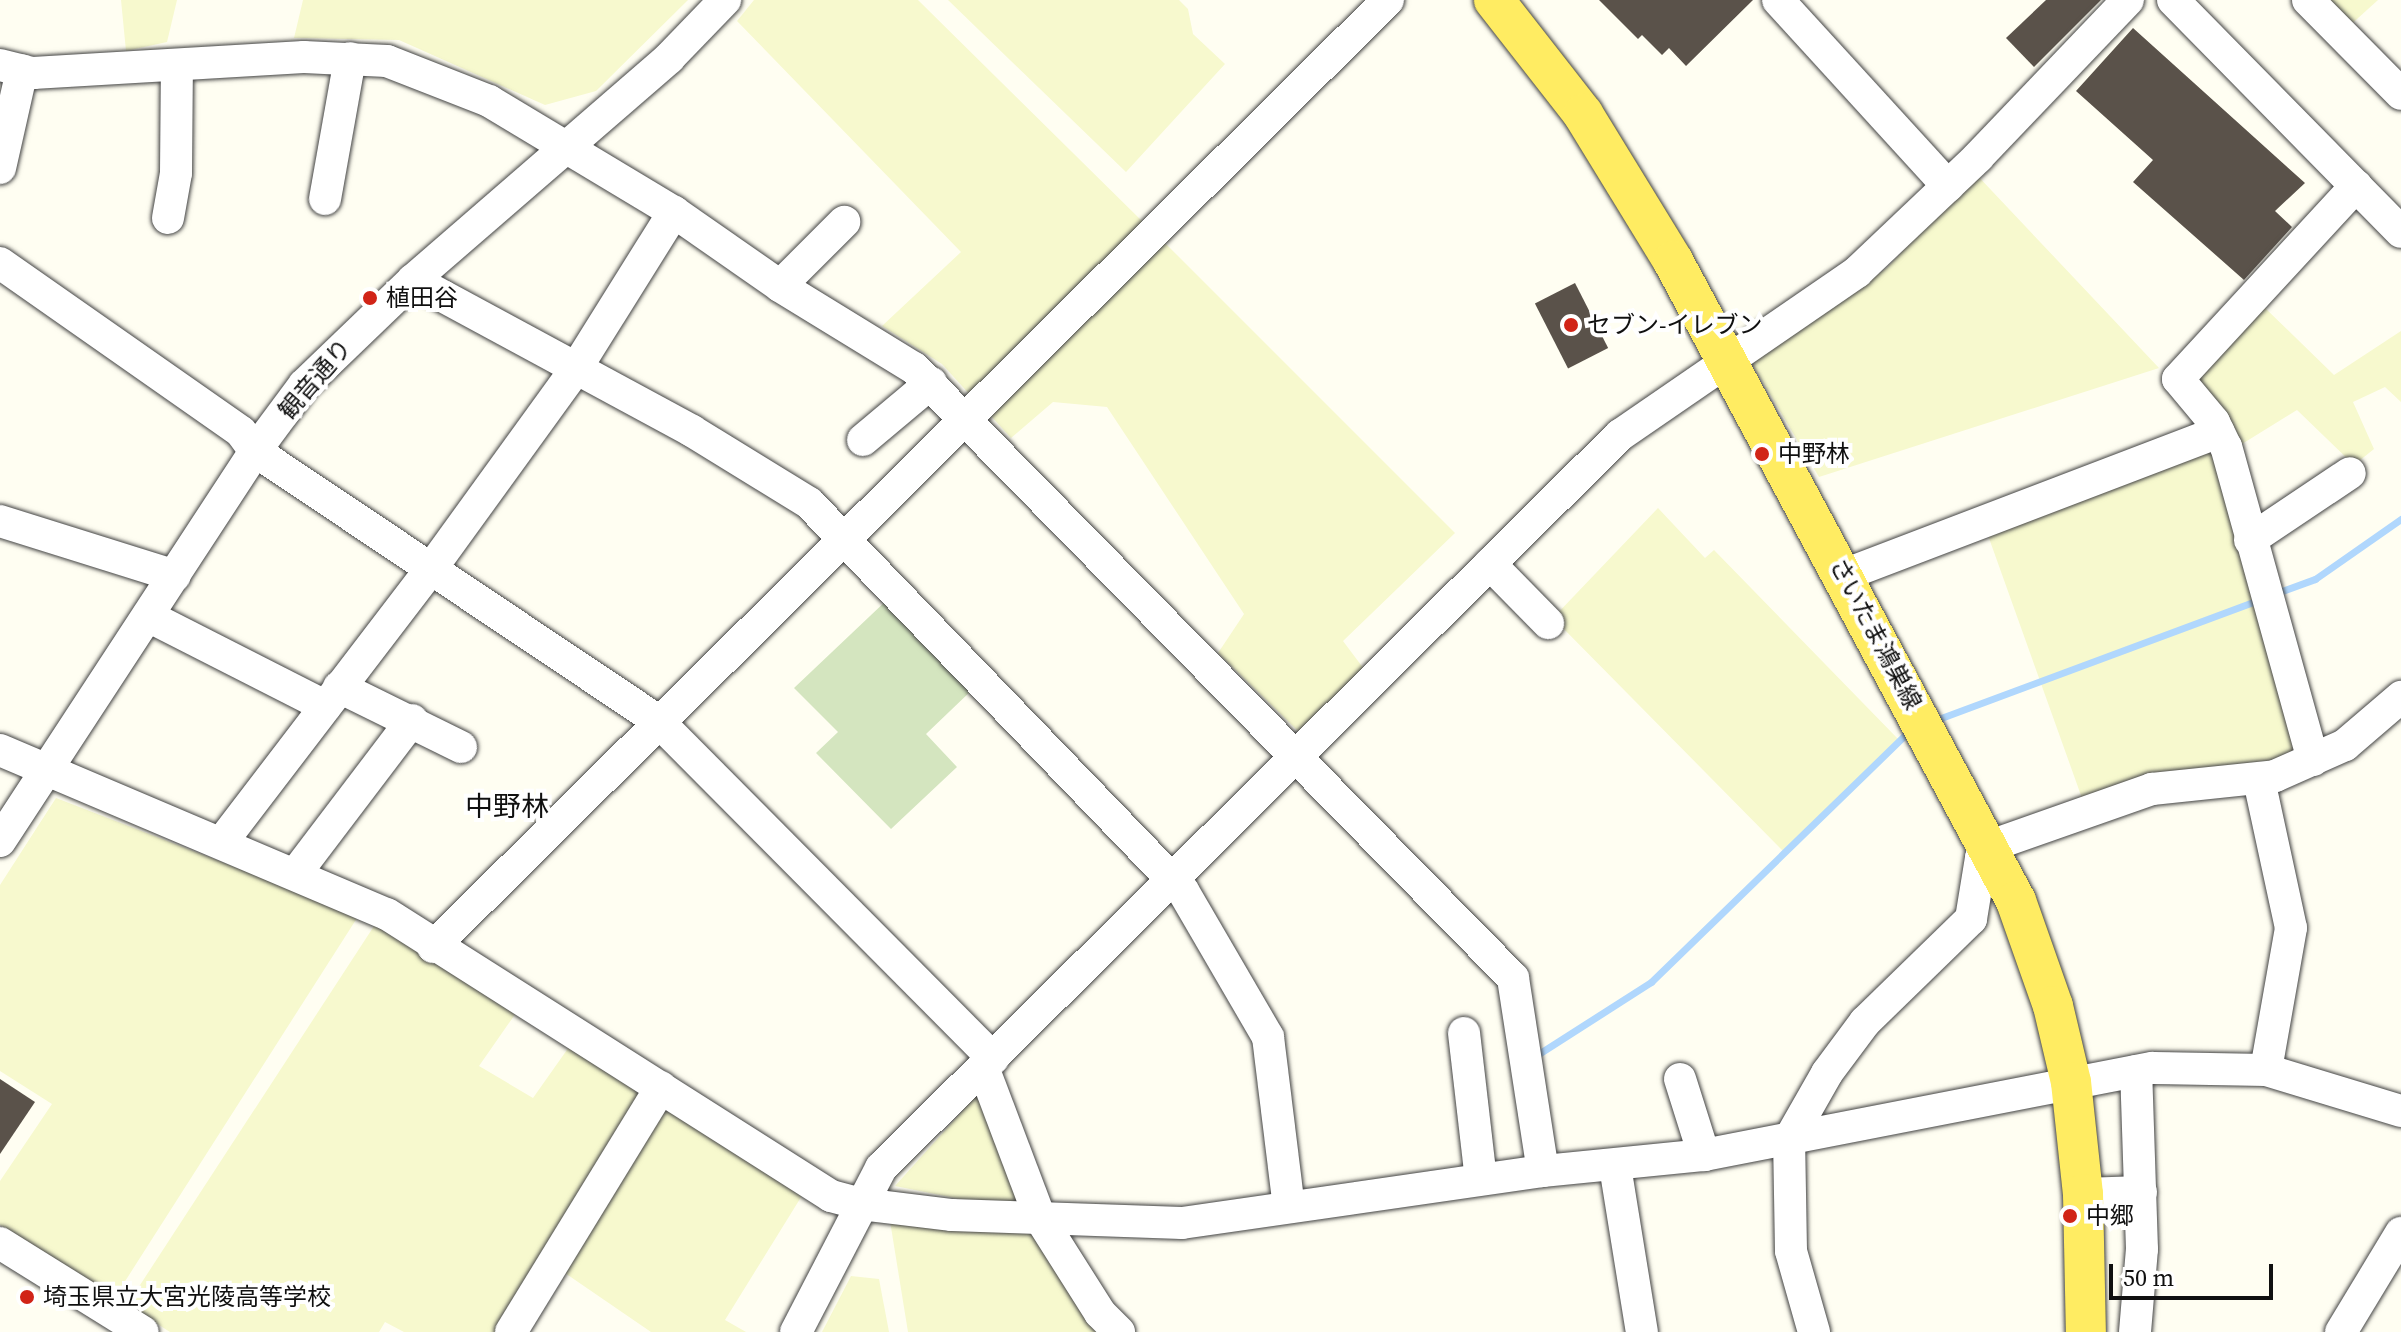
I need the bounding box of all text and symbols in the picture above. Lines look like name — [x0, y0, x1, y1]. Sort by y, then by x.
place label: 植田谷 — [386, 284, 458, 312]
marker: 植田谷 — [361, 289, 379, 307]
place label: セブン-イレブン — [1587, 311, 1762, 339]
marker: セブン-イレブン — [1562, 316, 1580, 334]
street label: 観音通り — [273, 333, 357, 425]
place label: 中野林 — [1778, 440, 1850, 468]
marker: 中野林 — [1753, 445, 1771, 463]
street label: さいたま鴻巣線 — [1824, 553, 1928, 715]
district label: 中野林 — [465, 789, 549, 823]
place label: 中郷 — [2086, 1202, 2134, 1230]
marker: 中郷 — [2061, 1207, 2079, 1225]
scale bar — [2113, 1248, 2277, 1298]
text: 50 m — [2123, 1261, 2174, 1294]
place label: 埼玉県立大宮光陵高等学校 — [43, 1283, 331, 1311]
marker: 埼玉県立大宮光陵高等学校 — [18, 1288, 36, 1306]

